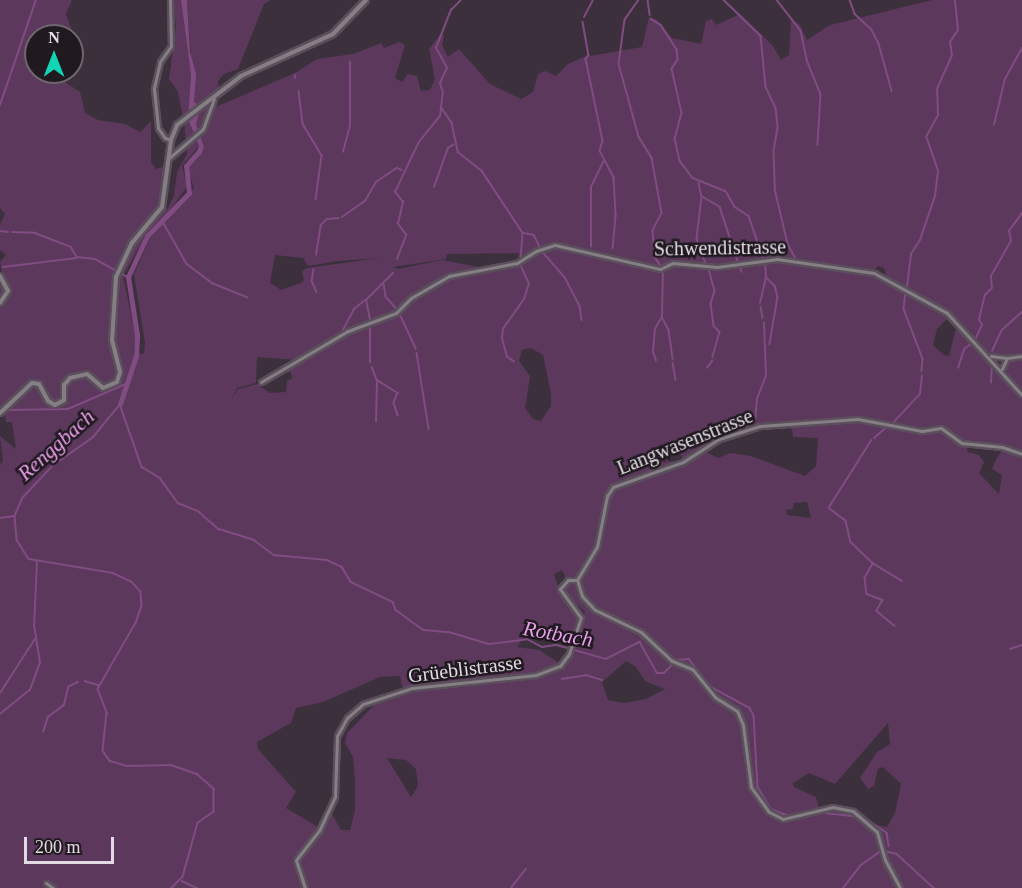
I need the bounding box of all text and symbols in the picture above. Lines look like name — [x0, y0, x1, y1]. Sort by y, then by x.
north arrow — [24, 24, 84, 84]
text: N — [48, 29, 60, 46]
street label: Schwendistrasse — [654, 235, 786, 261]
water label: Renggbach — [12, 404, 100, 486]
street label: Langwasenstrasse — [614, 404, 756, 480]
water label: Rotbach — [521, 616, 595, 652]
street label: Grüeblistrasse — [407, 650, 523, 688]
scale bar — [27, 825, 117, 863]
text: 200 m — [35, 837, 81, 857]

